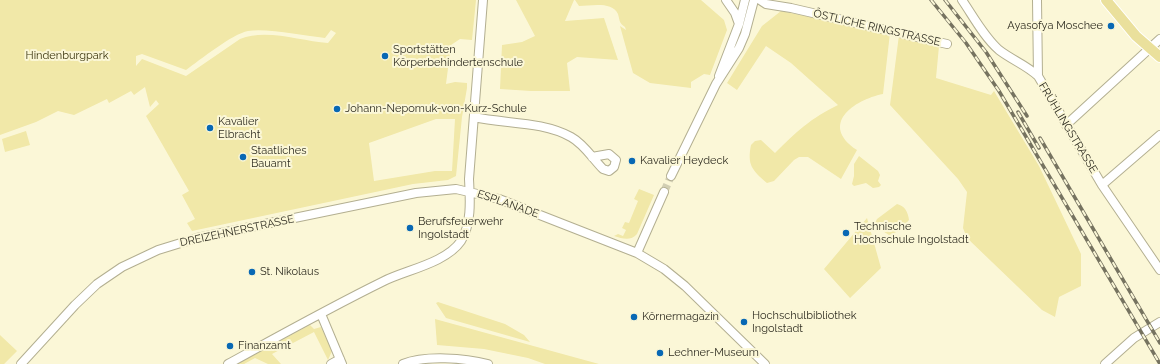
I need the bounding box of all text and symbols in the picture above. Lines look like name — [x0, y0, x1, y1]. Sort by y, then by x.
street label: ÖSTLICHE RINGSTRASSE — [812, 7, 942, 49]
place label: Ayasofya Moschee — [1007, 19, 1103, 33]
marker: Ayasofya Moschee — [1106, 21, 1116, 31]
place label: Sportstätten Körperbehindertenschule — [393, 43, 523, 69]
park label: Hindenburgpark — [26, 49, 108, 63]
marker: Sportstätten Körperbehindertenschule — [380, 51, 390, 61]
street label: FRÜHLINGSTRASSE — [1036, 80, 1100, 176]
place label: Johann-Nepomuk-von-Kurz-Schule — [345, 102, 527, 116]
marker: Johann-Nepomuk-von-Kurz-Schule — [332, 104, 342, 114]
place label: Kavalier Elbracht — [218, 115, 260, 141]
marker: Kavalier Elbracht — [205, 123, 215, 133]
place label: Staatliches Bauamt — [251, 144, 307, 170]
marker: Staatliches Bauamt — [238, 152, 248, 162]
place label: Kavalier Heydeck — [640, 154, 728, 168]
marker: Kavalier Heydeck — [627, 156, 637, 166]
street label: ESPLANADE — [475, 187, 541, 221]
street label: DREIZEHNERSTRASSE — [179, 212, 295, 250]
place label: Berufsfeuerwehr Ingolstadt — [418, 215, 503, 241]
place label: Technische Hochschule Ingolstadt — [854, 220, 969, 246]
marker: Berufsfeuerwehr Ingolstadt — [405, 223, 415, 233]
marker: Technische Hochschule Ingolstadt — [841, 228, 851, 238]
place label: St. Nikolaus — [260, 265, 319, 279]
marker: St. Nikolaus — [247, 267, 257, 277]
place label: Hochschulbibliothek Ingolstadt — [752, 309, 857, 335]
place label: Körnermagazin — [642, 310, 719, 324]
marker: Körnermagazin — [629, 312, 639, 322]
marker: Hochschulbibliothek Ingolstadt — [739, 317, 749, 327]
place label: Finanzamt — [238, 339, 291, 353]
marker: Finanzamt — [225, 341, 235, 351]
place label: Lechner-Museum — [668, 346, 759, 360]
marker: Lechner-Museum — [655, 348, 665, 358]

